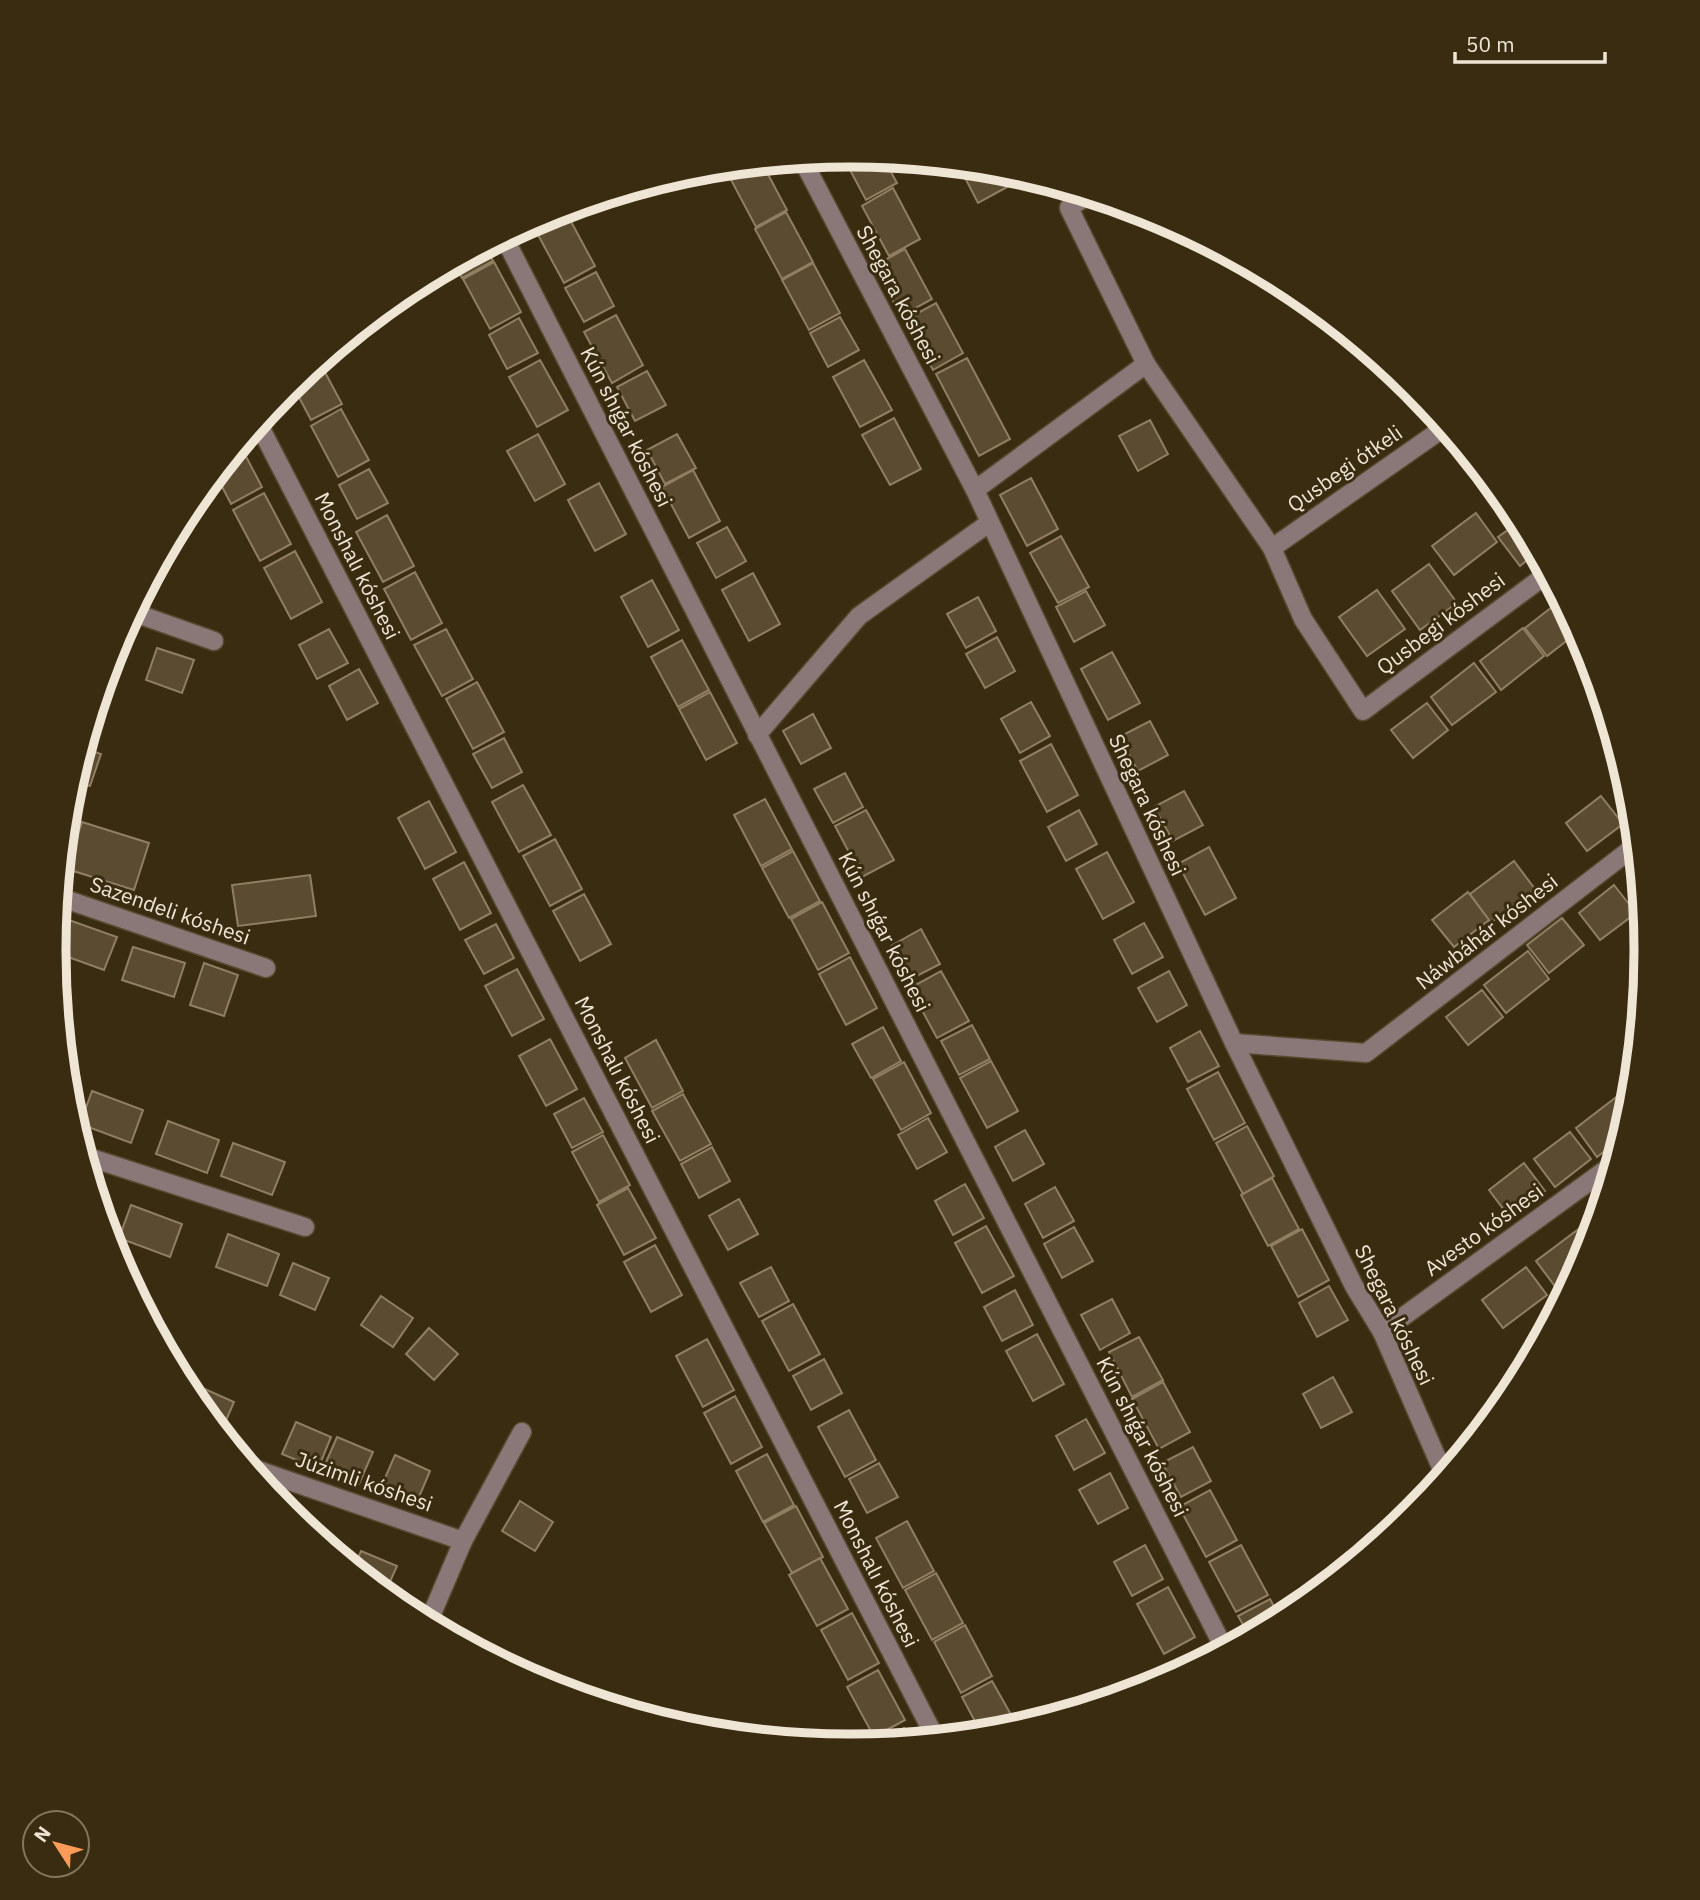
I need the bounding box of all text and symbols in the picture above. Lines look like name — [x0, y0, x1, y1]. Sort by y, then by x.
scale bar — [1455, 21, 1606, 65]
text: 50 m — [1466, 30, 1515, 58]
street label: Shegara kóshesi — [851, 220, 947, 369]
street label: Kún shıǵar kóshesi — [574, 342, 679, 511]
street label: Qusbegi ótkeli — [1281, 418, 1407, 518]
street label: Monshalı kóshesi — [309, 487, 407, 644]
street label: Qusbegi kóshesi — [1371, 566, 1510, 681]
street label: Shegara kóshesi — [1103, 729, 1193, 880]
street label: Kún shıǵar kóshesi — [832, 847, 937, 1016]
street label: Náwbáhár kóshesi — [1410, 867, 1563, 995]
street label: Sazendeli kóshesi — [86, 870, 254, 951]
street label: Monshalı kóshesi — [569, 991, 667, 1148]
street label: Avesto kóshesi — [1418, 1177, 1548, 1282]
street label: Shegara kóshesi — [1349, 1240, 1441, 1390]
street label: Kún shıǵar kóshesi — [1090, 1352, 1195, 1521]
street label: Júzimli kóshesi — [292, 1444, 437, 1518]
street label: Monshalı kóshesi — [828, 1495, 926, 1652]
north arrow — [21, 1809, 91, 1879]
text: N — [28, 1821, 56, 1847]

